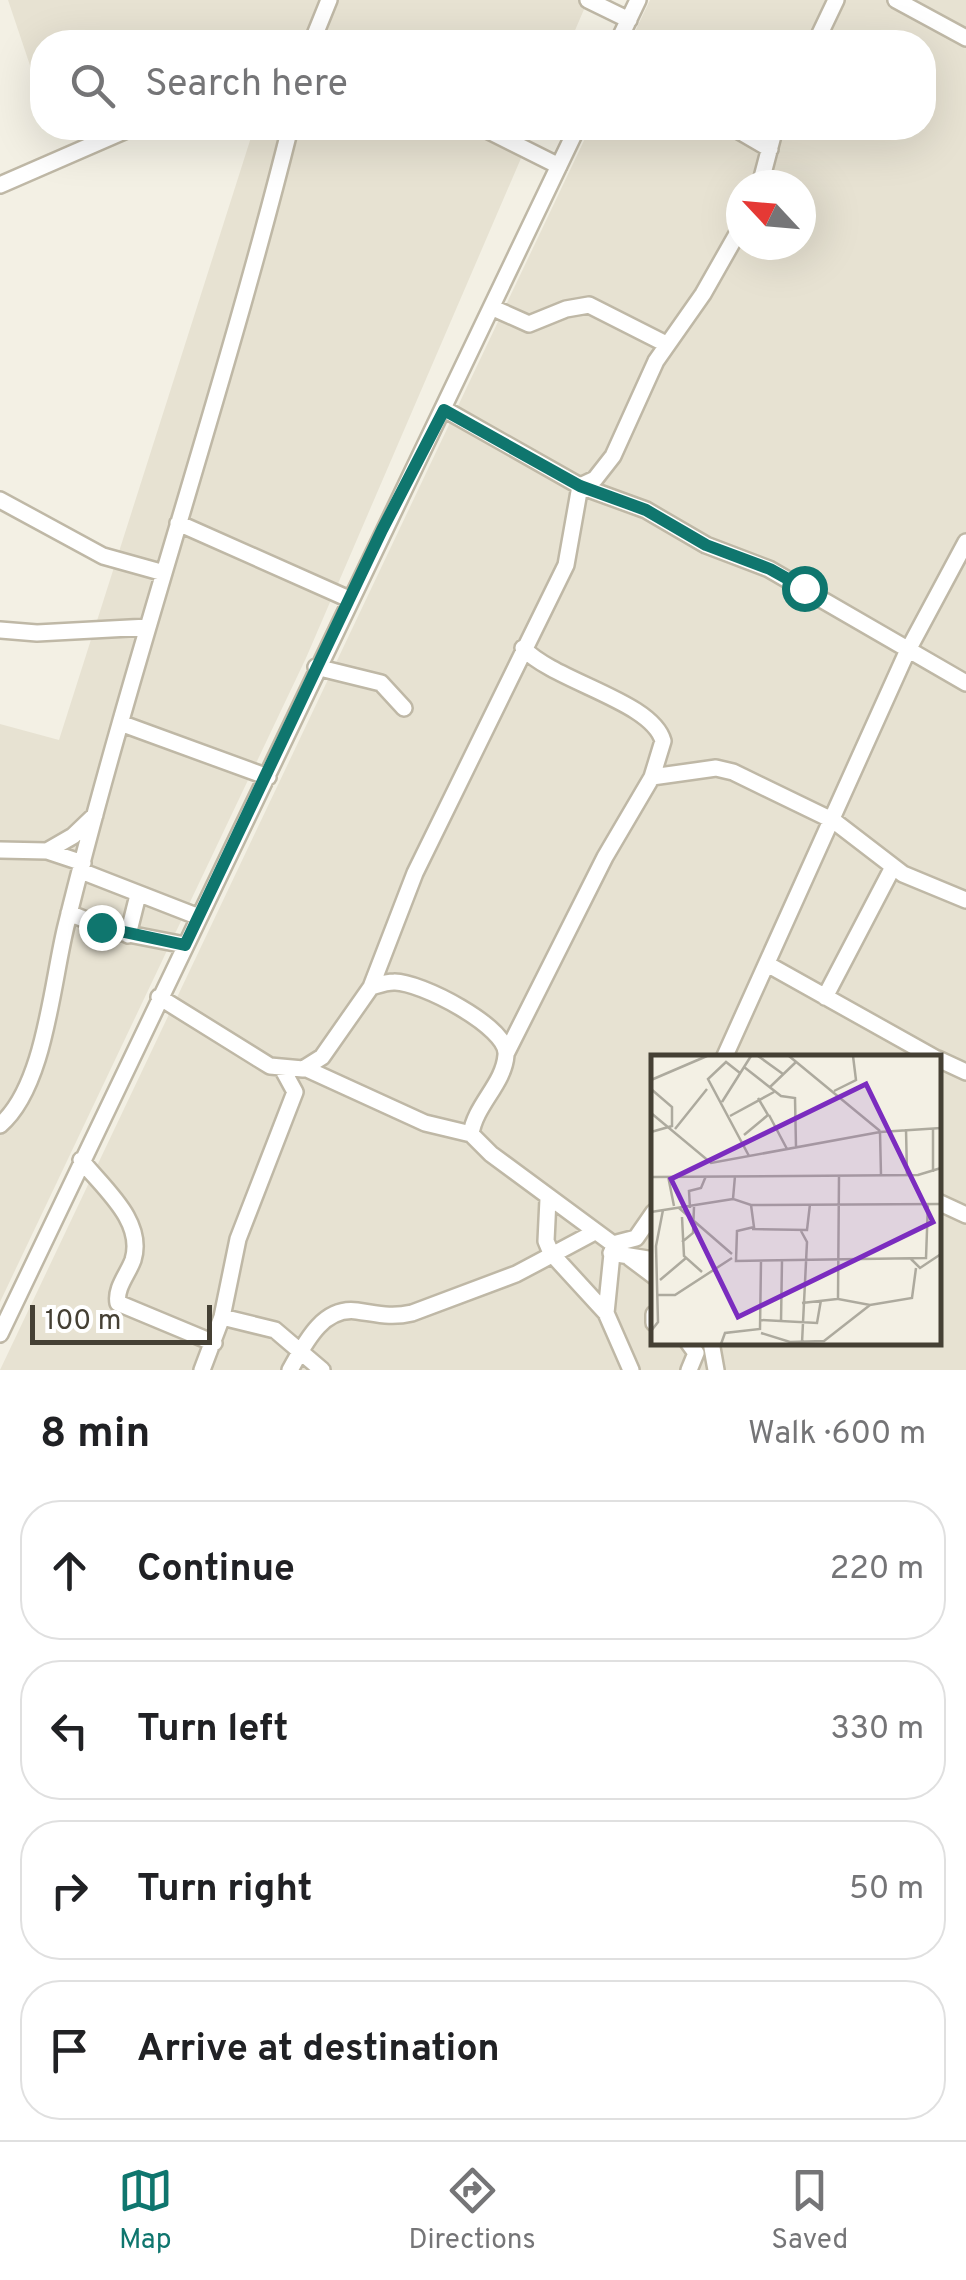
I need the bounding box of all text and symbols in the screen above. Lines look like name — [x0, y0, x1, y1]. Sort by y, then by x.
search box — [30, 30, 936, 140]
icon: search — [65, 58, 120, 113]
text: Search here — [145, 61, 348, 110]
north arrow — [726, 170, 816, 260]
route start — [782, 566, 828, 612]
route end — [79, 905, 125, 951]
inset map — [651, 1055, 941, 1345]
scale bar — [30, 1300, 212, 1344]
text: 100 m — [45, 1304, 121, 1340]
text: 8 min — [40, 1409, 150, 1462]
text: Walk · 600 m — [748, 1415, 926, 1455]
icon: ahead — [42, 1543, 97, 1598]
text: Continue — [137, 1546, 295, 1595]
text: 220 m — [830, 1550, 924, 1590]
icon: left — [42, 1703, 97, 1758]
text: Turn left — [137, 1706, 289, 1755]
text: 330 m — [831, 1710, 924, 1750]
icon: right — [42, 1863, 97, 1918]
text: Turn right — [137, 1866, 312, 1915]
text: 50 m — [849, 1870, 924, 1910]
icon: arrive — [42, 2023, 97, 2078]
text: Arrive at destination — [137, 2026, 500, 2075]
tab: Map — [118, 2163, 173, 2259]
tab: Directions — [408, 2163, 536, 2259]
tab: Saved — [771, 2163, 848, 2259]

